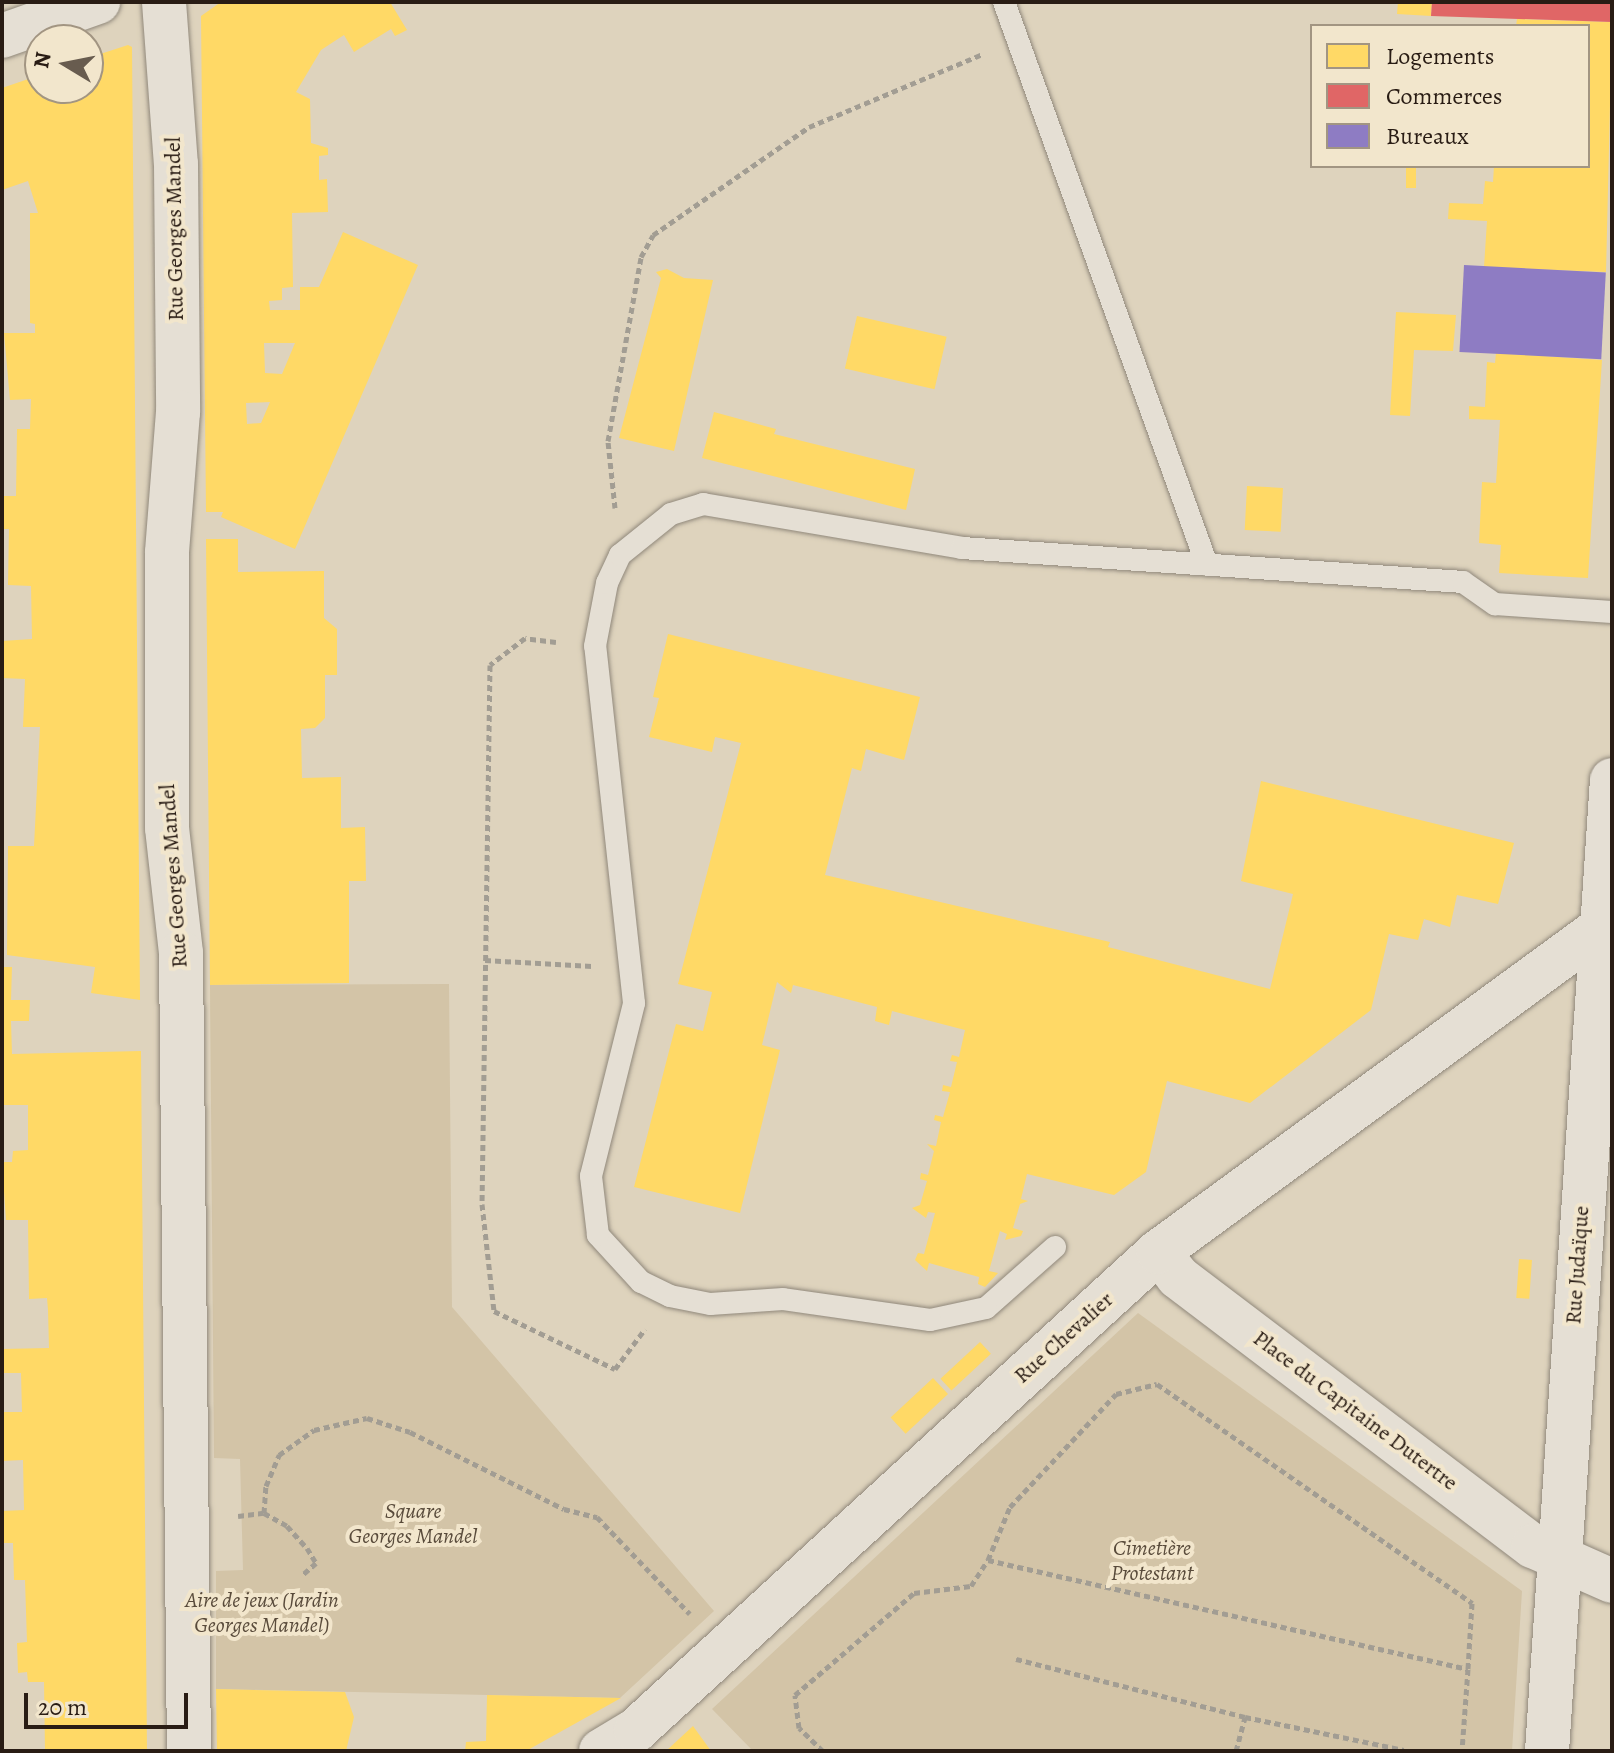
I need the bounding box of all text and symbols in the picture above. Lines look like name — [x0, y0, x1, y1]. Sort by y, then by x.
north arrow — [24, 24, 104, 104]
legend — [1310, 24, 1590, 168]
text: Logements — [1386, 40, 1494, 72]
text: N — [26, 50, 58, 71]
text: Commerces — [1386, 80, 1502, 112]
text: Bureaux — [1386, 120, 1469, 152]
street label: Rue Georges Mandel — [160, 137, 190, 321]
street label: Rue Georges Mandel — [154, 783, 194, 969]
street label: Rue Judaïque — [1561, 1205, 1595, 1325]
street label: Rue Chevalier — [1009, 1287, 1119, 1389]
street label: Place du Capitaine Dutertre — [1248, 1326, 1462, 1496]
park label: Square Georges Mandel — [348, 1498, 478, 1550]
park label: Cimetière Protestant — [1111, 1535, 1193, 1586]
park label: Aire de jeux (Jardin Georges Mandel) — [185, 1587, 339, 1638]
scale bar — [28, 1677, 192, 1727]
text: 20 m — [38, 1691, 87, 1723]

